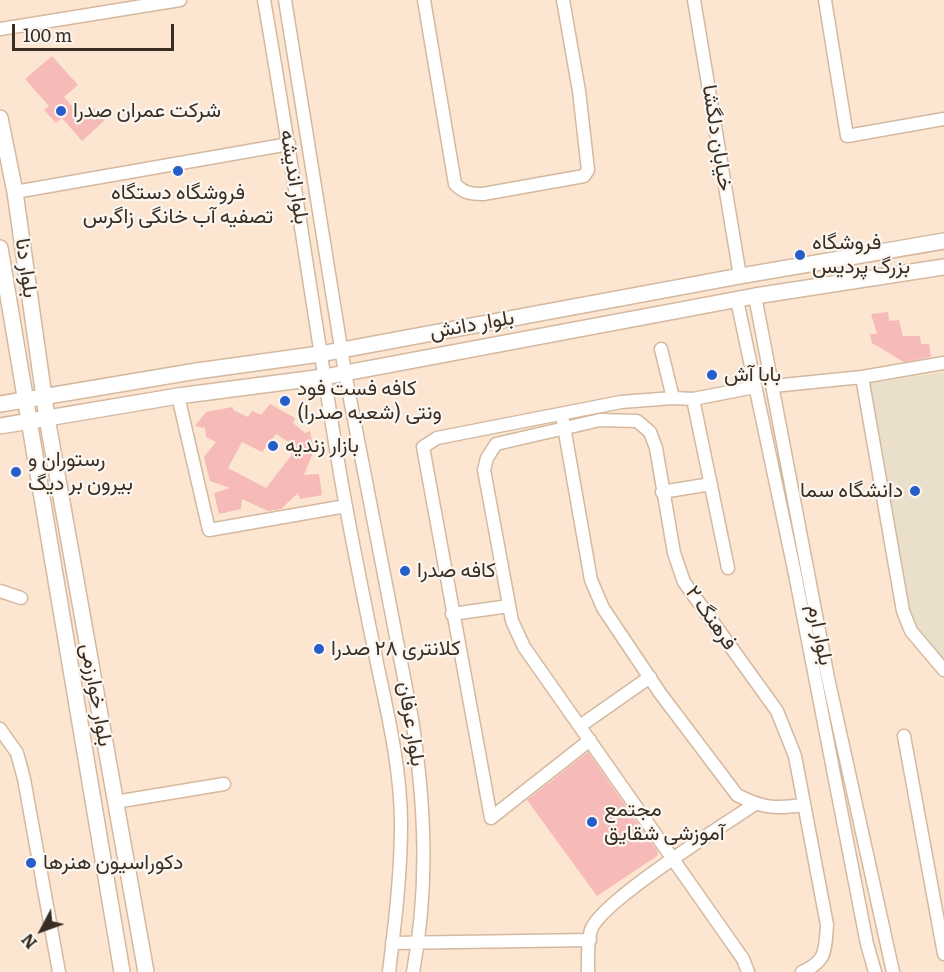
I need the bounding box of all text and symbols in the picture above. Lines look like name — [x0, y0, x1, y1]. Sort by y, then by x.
scale bar — [15, 12, 177, 50]
text: 100 m — [23, 21, 72, 48]
street label: خیابان دلگشا — [696, 83, 738, 193]
place label: شرکت عمران صدرا — [73, 98, 221, 124]
marker: شرکت عمران صدرا — [54, 104, 68, 118]
street label: بلوار اندیشه — [274, 128, 314, 226]
marker: فروشگاه دستگاه تصفیه آب خانگی زاگرس — [171, 164, 185, 178]
place label: فروشگاه دستگاه تصفیه آب خانگی زاگرس — [83, 180, 273, 230]
place label: فروشگاه بزرگ پردیس — [812, 230, 910, 280]
street label: بلوار دنا — [9, 237, 43, 299]
marker: فروشگاه بزرگ پردیس — [793, 248, 807, 262]
street label: بلوار دانش — [428, 305, 516, 345]
place label: بابا آش — [724, 362, 781, 388]
marker: بابا آش — [705, 368, 719, 382]
place label: کافه فست فود ونتی (شعبه صدرا) — [297, 376, 442, 426]
marker: کافه فست فود ونتی (شعبه صدرا) — [278, 394, 292, 408]
place label: بازار زندیه — [285, 433, 359, 459]
marker: بازار زندیه — [266, 439, 280, 453]
place label: رستوران و بیرون بر دیگ — [28, 447, 133, 497]
marker: رستوران و بیرون بر دیگ — [9, 465, 23, 479]
place label: دانشگاه سما — [800, 478, 903, 504]
marker: دانشگاه سما — [908, 484, 922, 498]
place label: کافه صدرا — [417, 558, 496, 584]
marker: کافه صدرا — [398, 564, 412, 578]
street label: فرهنگ ۲ — [680, 581, 742, 655]
street label: بلوار ارم — [802, 602, 838, 668]
place label: کلانتری ۲۸ صدرا — [331, 636, 461, 662]
street label: بلوار خوارزمی — [75, 641, 117, 749]
marker: کلانتری ۲۸ صدرا — [312, 642, 326, 656]
street label: بلوار عرفان — [392, 680, 430, 768]
place label: مجتمع آموزشی شقایق — [604, 797, 725, 847]
marker: مجتمع آموزشی شقایق — [585, 815, 599, 829]
place label: دکوراسیون هنرها — [43, 850, 183, 876]
marker: دکوراسیون هنرها — [24, 856, 38, 870]
north arrow — [12, 900, 72, 960]
text: N — [15, 929, 42, 955]

